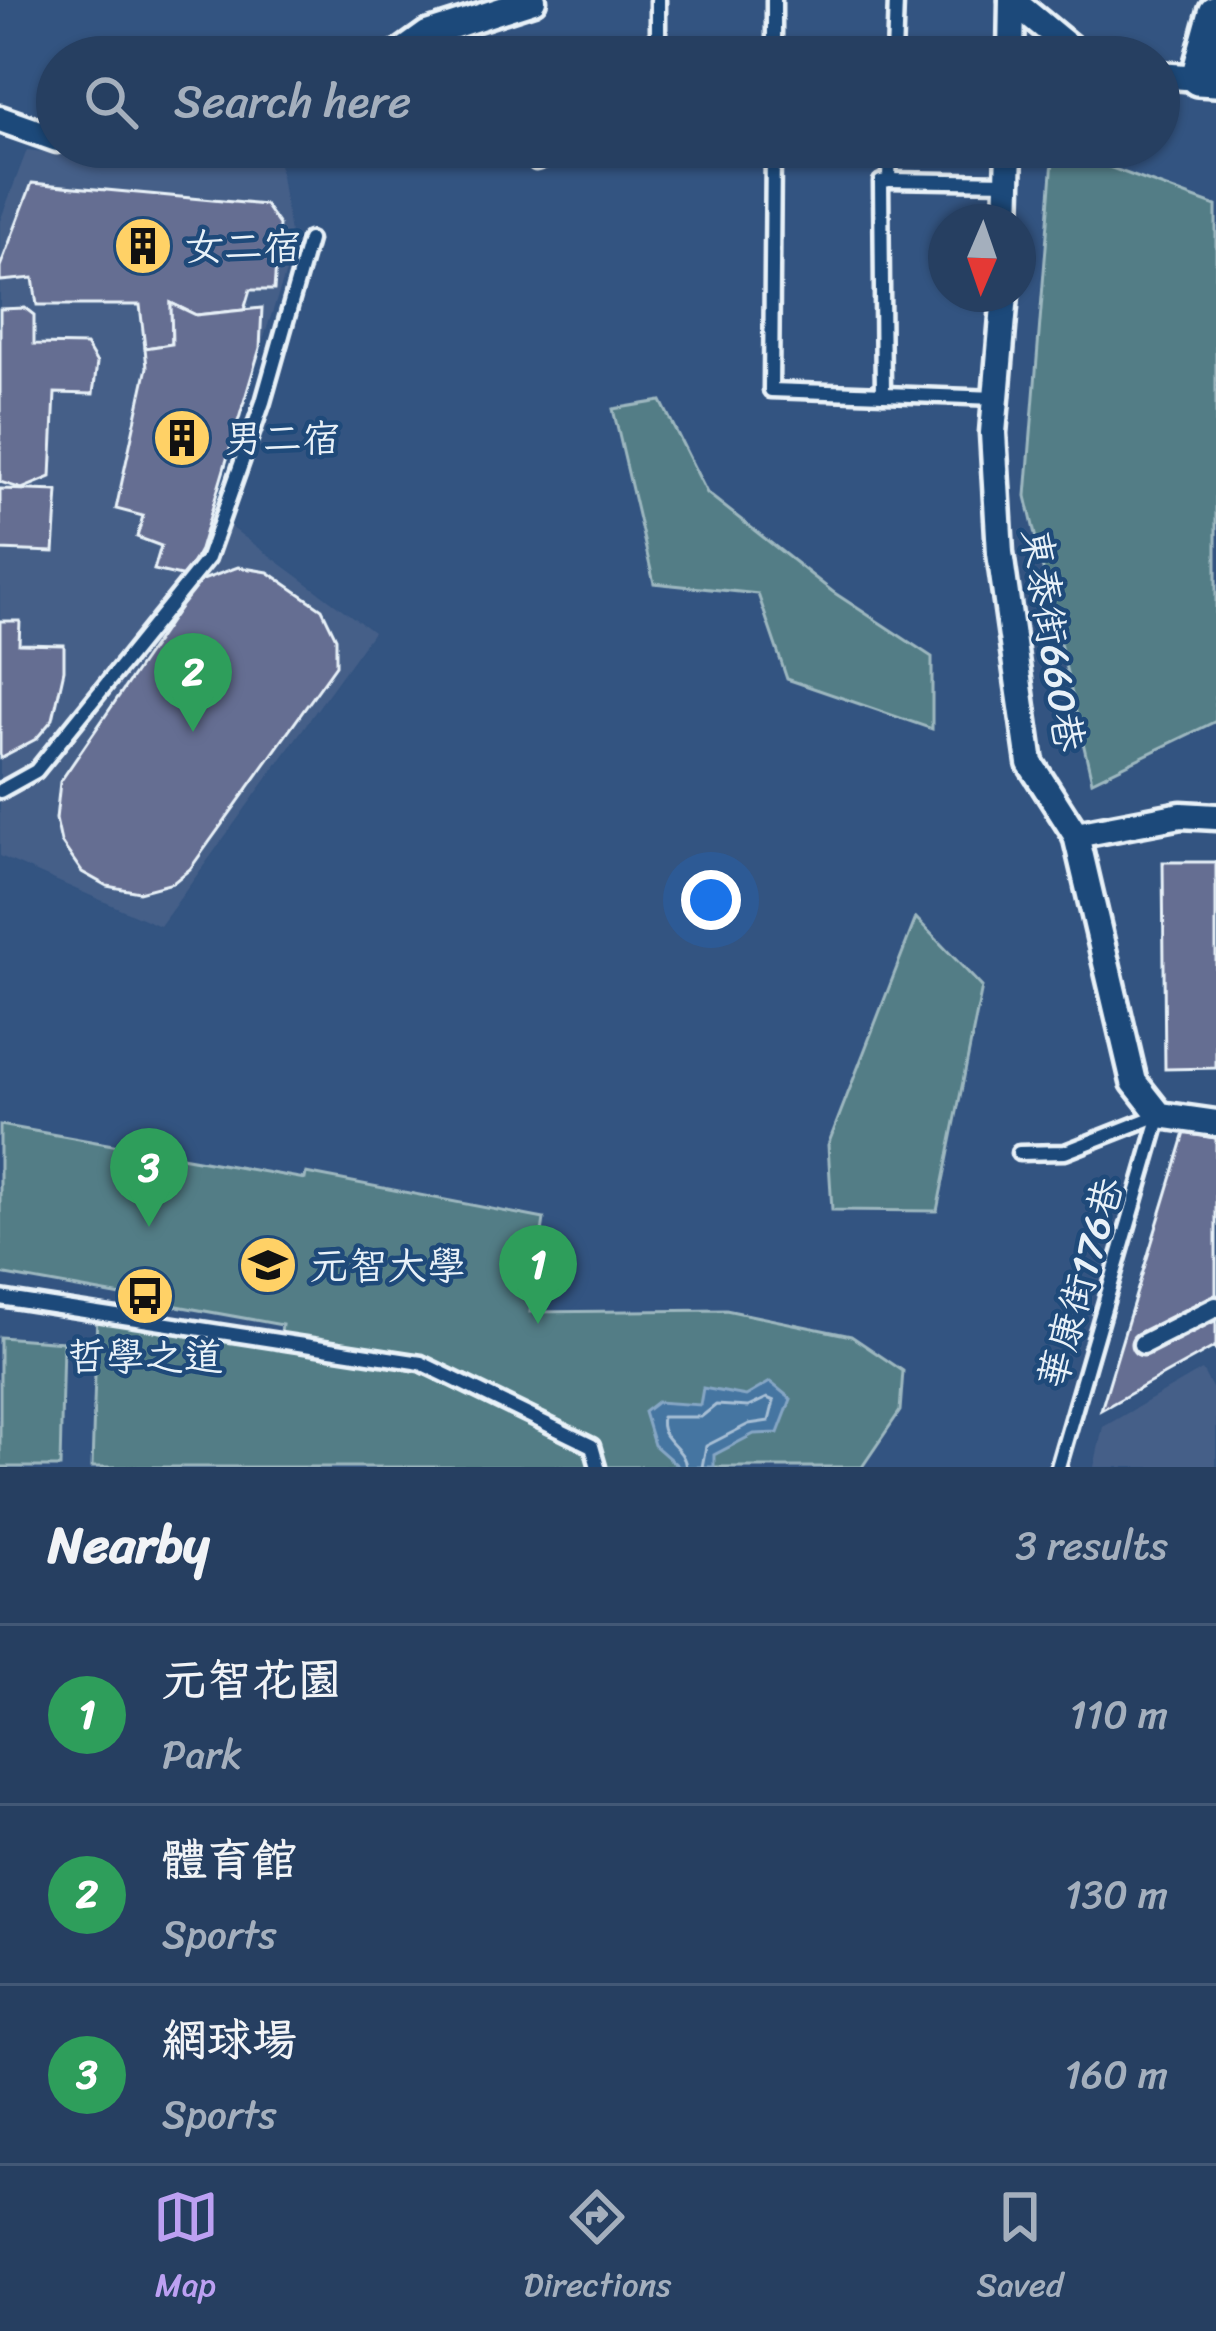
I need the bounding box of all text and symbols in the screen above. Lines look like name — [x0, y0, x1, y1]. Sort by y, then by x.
search box — [36, 36, 1180, 168]
text: Search here — [174, 62, 411, 142]
icon: search — [78, 69, 144, 135]
north arrow — [928, 204, 1036, 312]
place label: 女二宿 — [185, 212, 302, 281]
building icon: 女二宿 — [112, 215, 174, 277]
place label: 男二宿 — [224, 404, 341, 473]
building icon: 男二宿 — [151, 407, 213, 469]
street label: 東泰街660巷 — [1001, 524, 1105, 756]
pin: 2 — [154, 633, 232, 732]
your location — [681, 870, 741, 930]
pin: 3 — [110, 1128, 188, 1227]
street label: 華康街176巷 — [1017, 1169, 1143, 1397]
pin: 1 — [499, 1225, 577, 1324]
place label: 元智大學 — [310, 1231, 466, 1300]
school or university icon: 元智大學 — [237, 1234, 299, 1296]
bus stop icon: 哲學之道 — [114, 1265, 176, 1327]
place label: 哲學之道 — [67, 1322, 223, 1391]
text: Nearby — [48, 1500, 209, 1590]
text: 3 results — [1015, 1511, 1168, 1580]
text: 元智花園 — [162, 1640, 342, 1720]
text: 1 — [79, 1680, 95, 1749]
text: 110 m — [1070, 1680, 1168, 1749]
text: Park — [162, 1720, 242, 1789]
text: 體育館 — [162, 1820, 297, 1900]
text: 2 — [76, 1860, 98, 1929]
text: 130 m — [1065, 1860, 1168, 1929]
text: Sports — [162, 1900, 277, 1969]
text: 網球場 — [162, 2000, 297, 2080]
text: 3 — [76, 2040, 98, 2109]
text: 160 m — [1064, 2040, 1168, 2109]
text: Sports — [162, 2080, 277, 2149]
tab: Map — [153, 2184, 219, 2314]
tab: Directions — [524, 2184, 671, 2314]
tab: Saved — [976, 2184, 1063, 2314]

